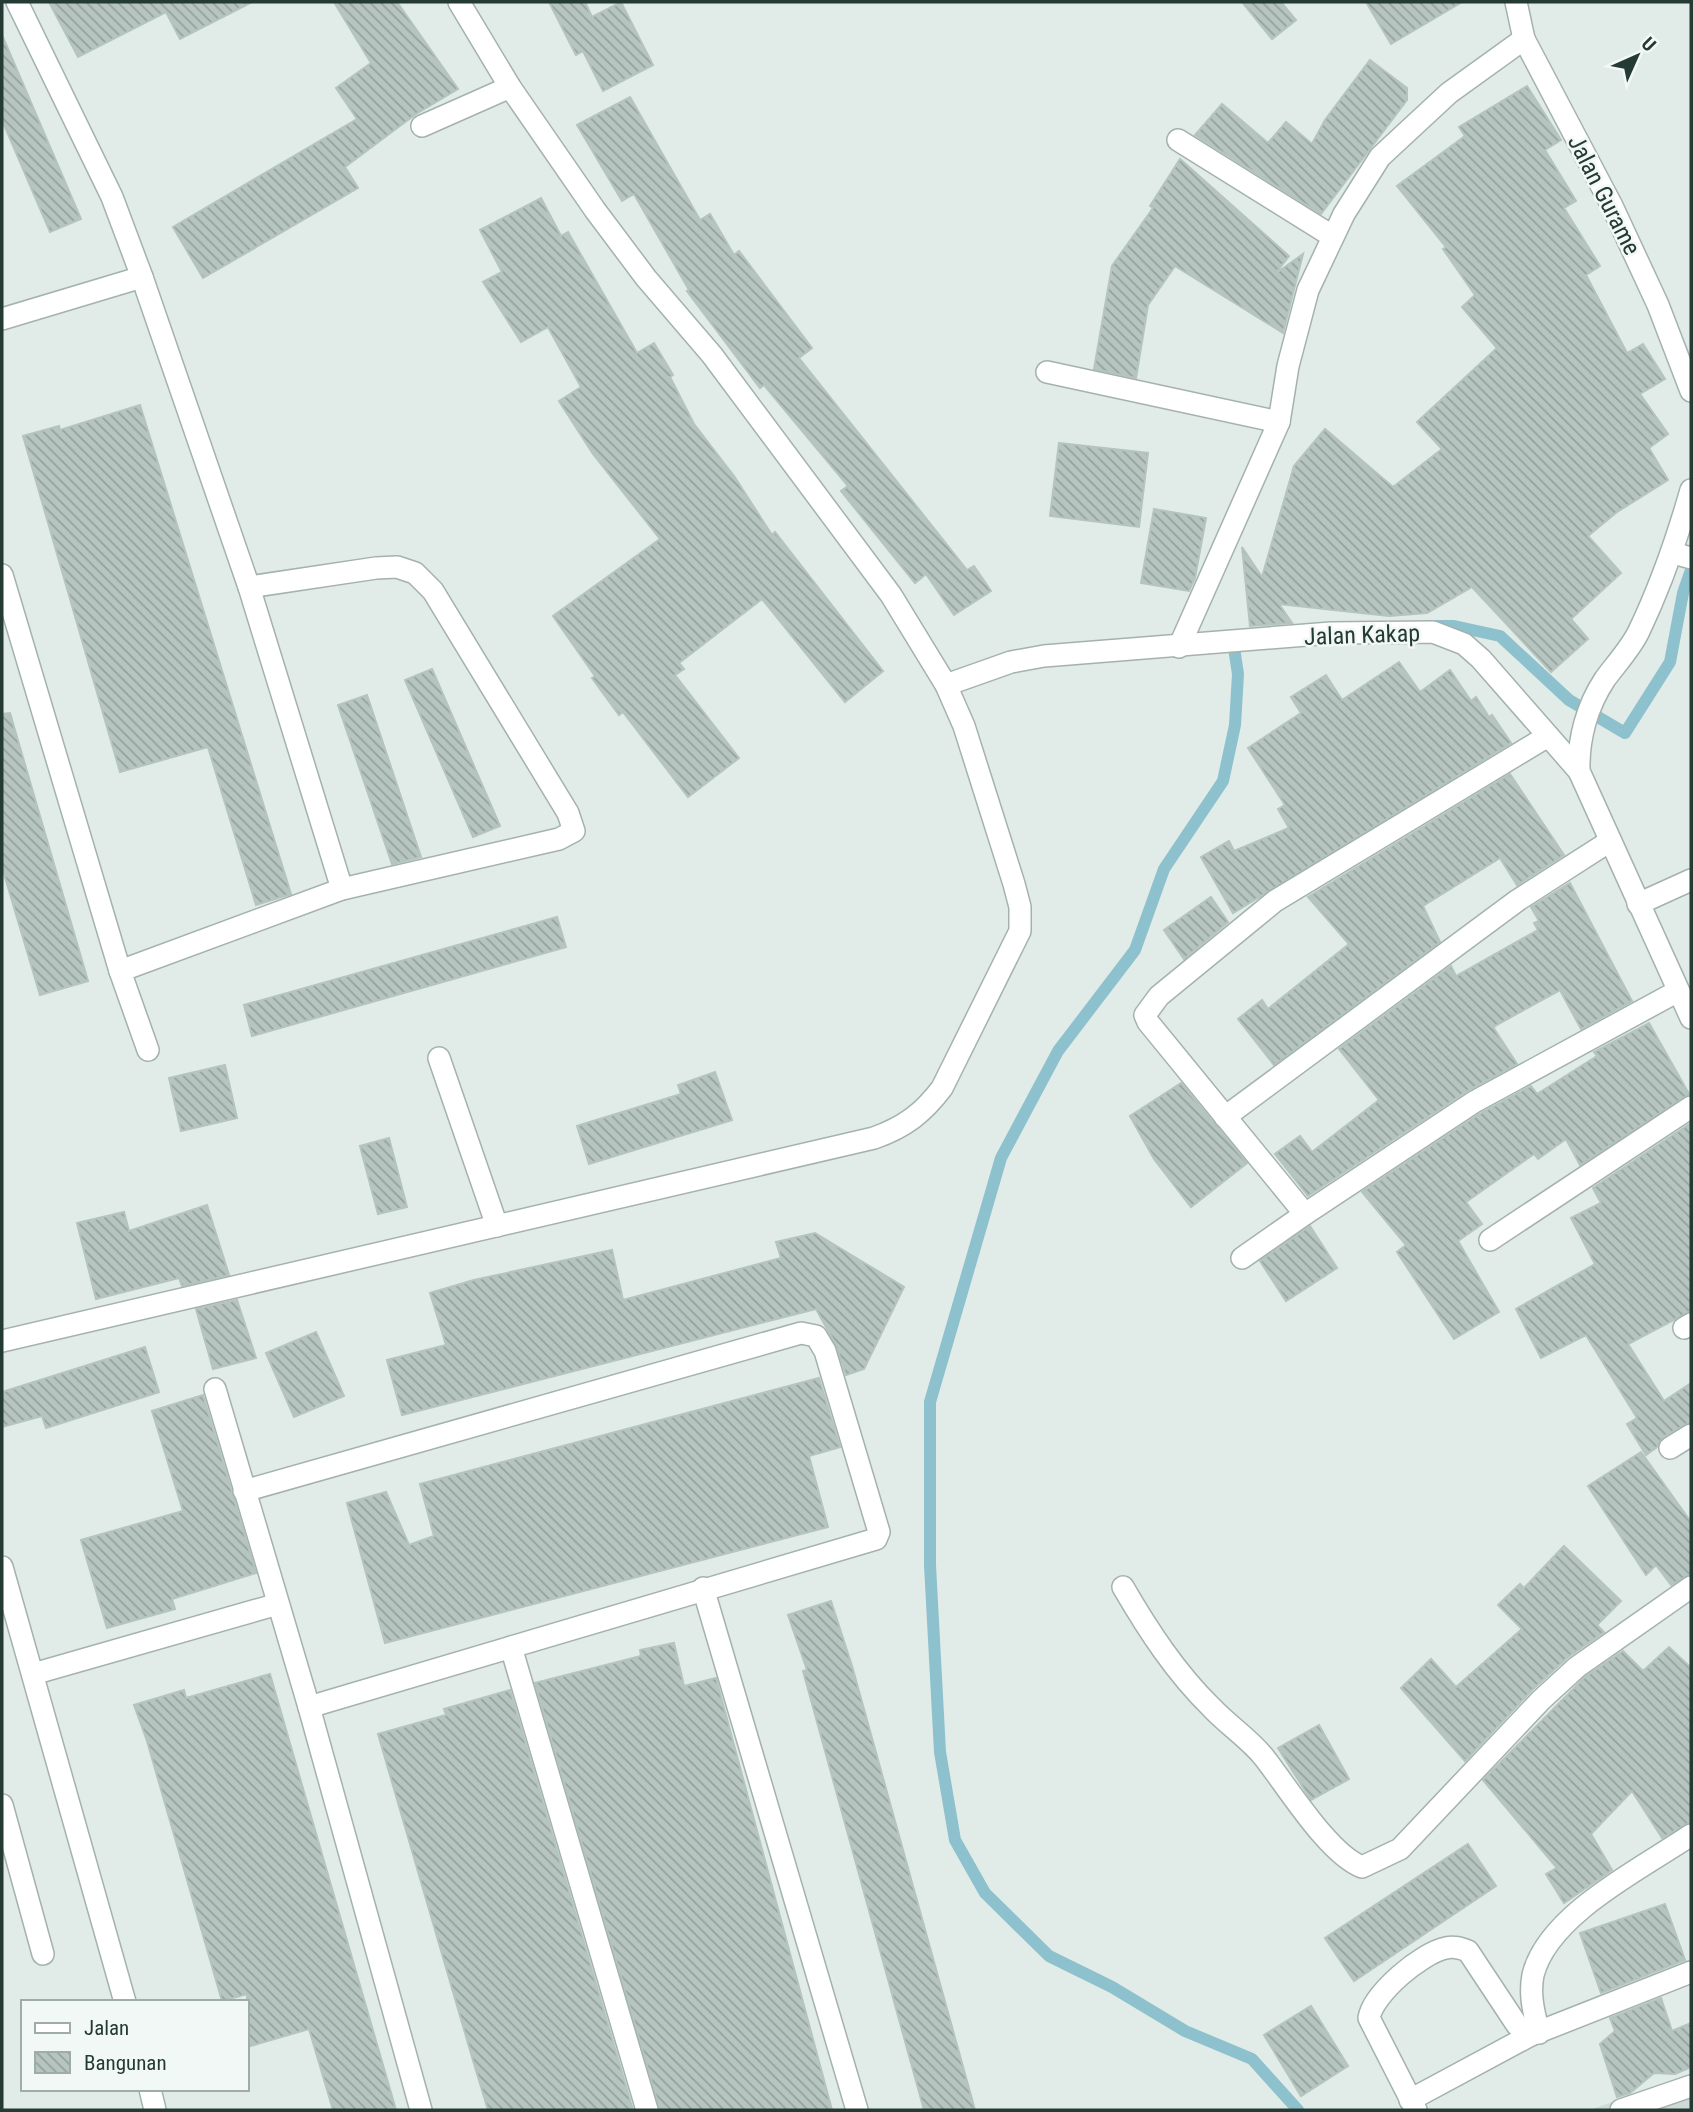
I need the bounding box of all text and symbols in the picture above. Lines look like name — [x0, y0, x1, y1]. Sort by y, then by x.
north arrow — [1602, 21, 1672, 91]
text: U — [1637, 32, 1661, 56]
street label: Jalan Gurame — [1562, 130, 1646, 260]
street label: Jalan Kakap — [1304, 619, 1420, 651]
legend — [21, 2000, 248, 2091]
text: Jalan — [84, 2016, 129, 2040]
text: Bangunan — [84, 2051, 167, 2075]

